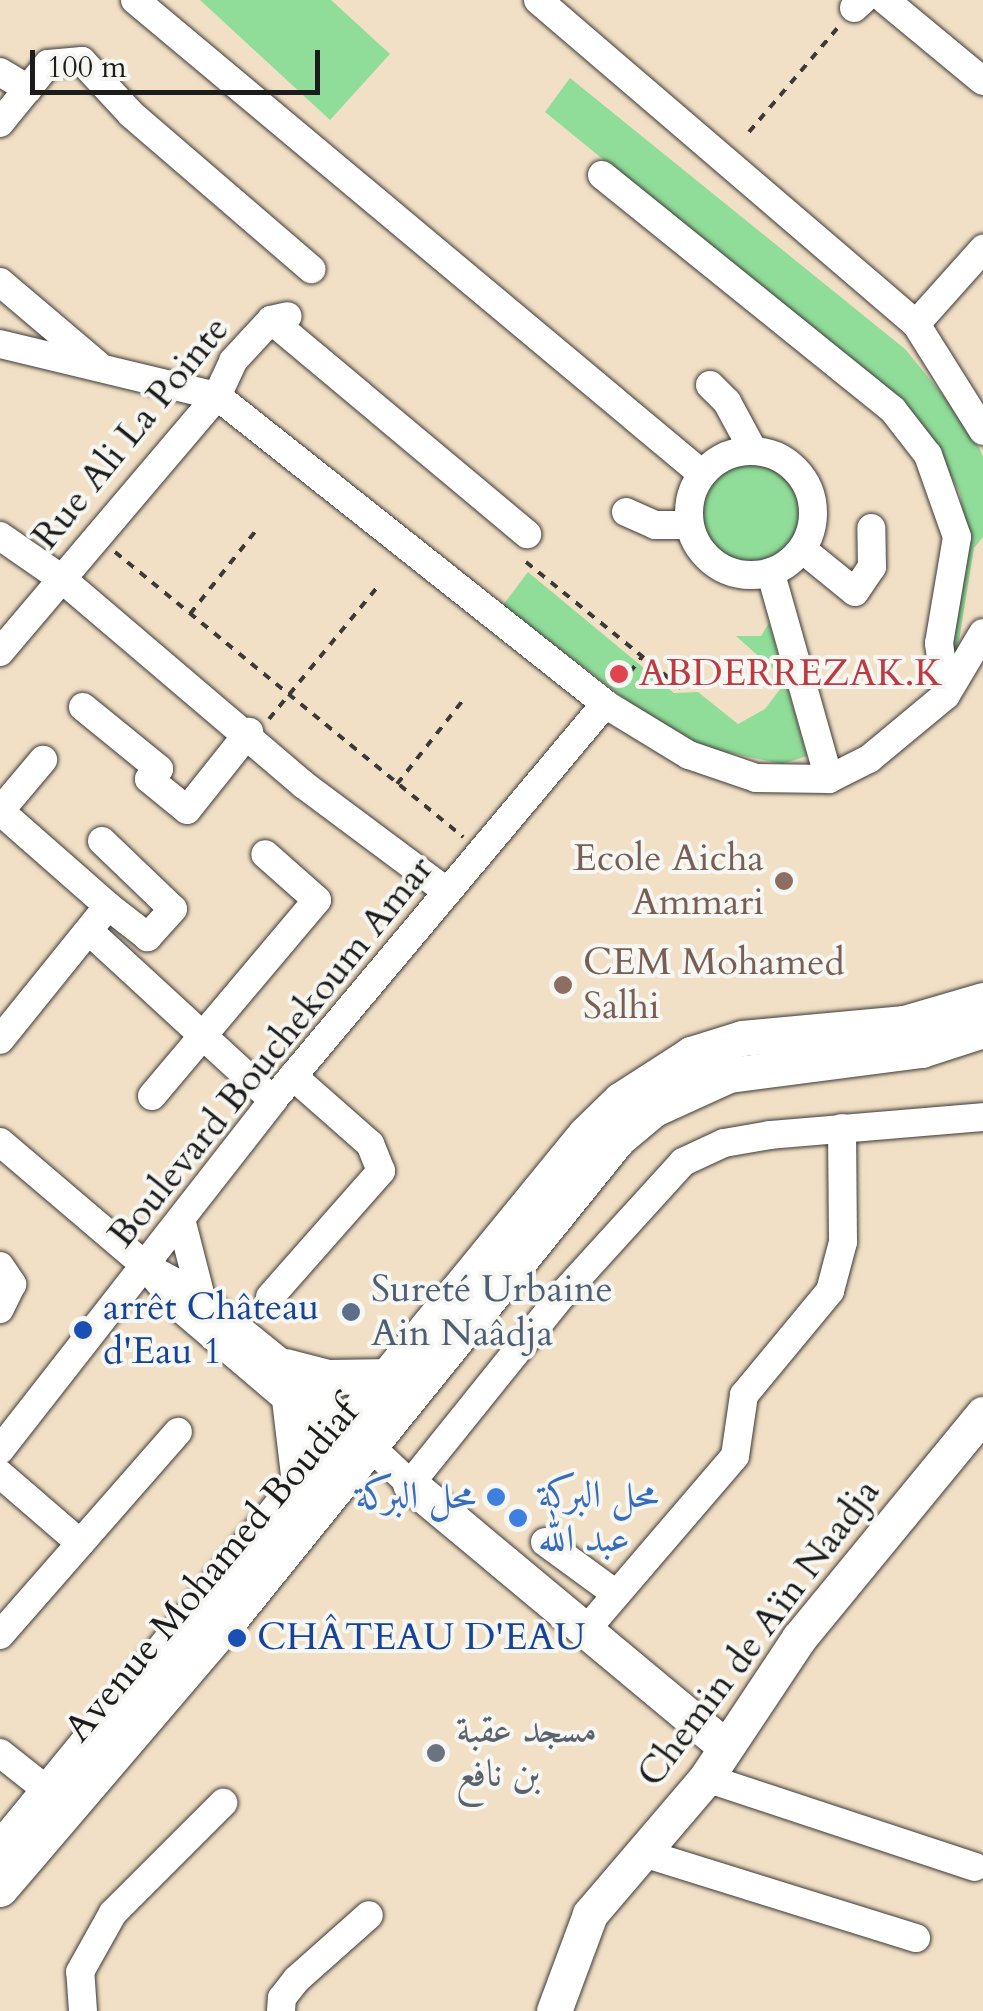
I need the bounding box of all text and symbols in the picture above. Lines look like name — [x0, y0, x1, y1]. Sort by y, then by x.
scale bar — [35, 30, 325, 92]
text: 100 m — [47, 47, 127, 88]
street label: Rue Ali La Pointe — [23, 307, 239, 559]
place label: ABDERREZAK.K — [639, 651, 943, 697]
marker: ABDERREZAK.K — [608, 663, 630, 685]
place label: Ecole Aicha Ammari — [573, 836, 764, 926]
street label: Boulevard Bouchekoum Amar — [99, 847, 443, 1257]
marker: Ecole Aicha Ammari — [773, 870, 795, 892]
place label: CEM Mohamed Salhi — [583, 940, 845, 1030]
marker: CEM Mohamed Salhi — [552, 974, 574, 996]
place label: Sureté Urbaine Ain Naâdja — [371, 1267, 613, 1356]
place label: arrêt Château d'Eau 1 — [103, 1285, 319, 1375]
marker: Sureté Urbaine Ain Naâdja — [340, 1301, 362, 1323]
marker: arrêt Château d'Eau 1 — [72, 1319, 94, 1341]
street label: Avenue Mohamed Boudiaf — [55, 1390, 369, 1752]
street label: Chemin de Aïn Naadja — [628, 1470, 890, 1796]
place label: محل البركة عبد الله — [538, 1473, 659, 1562]
place label: محل البركة — [355, 1474, 476, 1520]
marker: محل البركة — [485, 1486, 507, 1508]
marker: محل البركة عبد الله — [507, 1507, 529, 1529]
place label: CHÂTEAU D'EAU — [257, 1615, 585, 1661]
marker: CHÂTEAU D'EAU — [226, 1627, 248, 1649]
place label: مسجد عقبة بن نافع — [456, 1708, 597, 1798]
marker: مسجد عقبة بن نافع — [425, 1742, 447, 1764]

